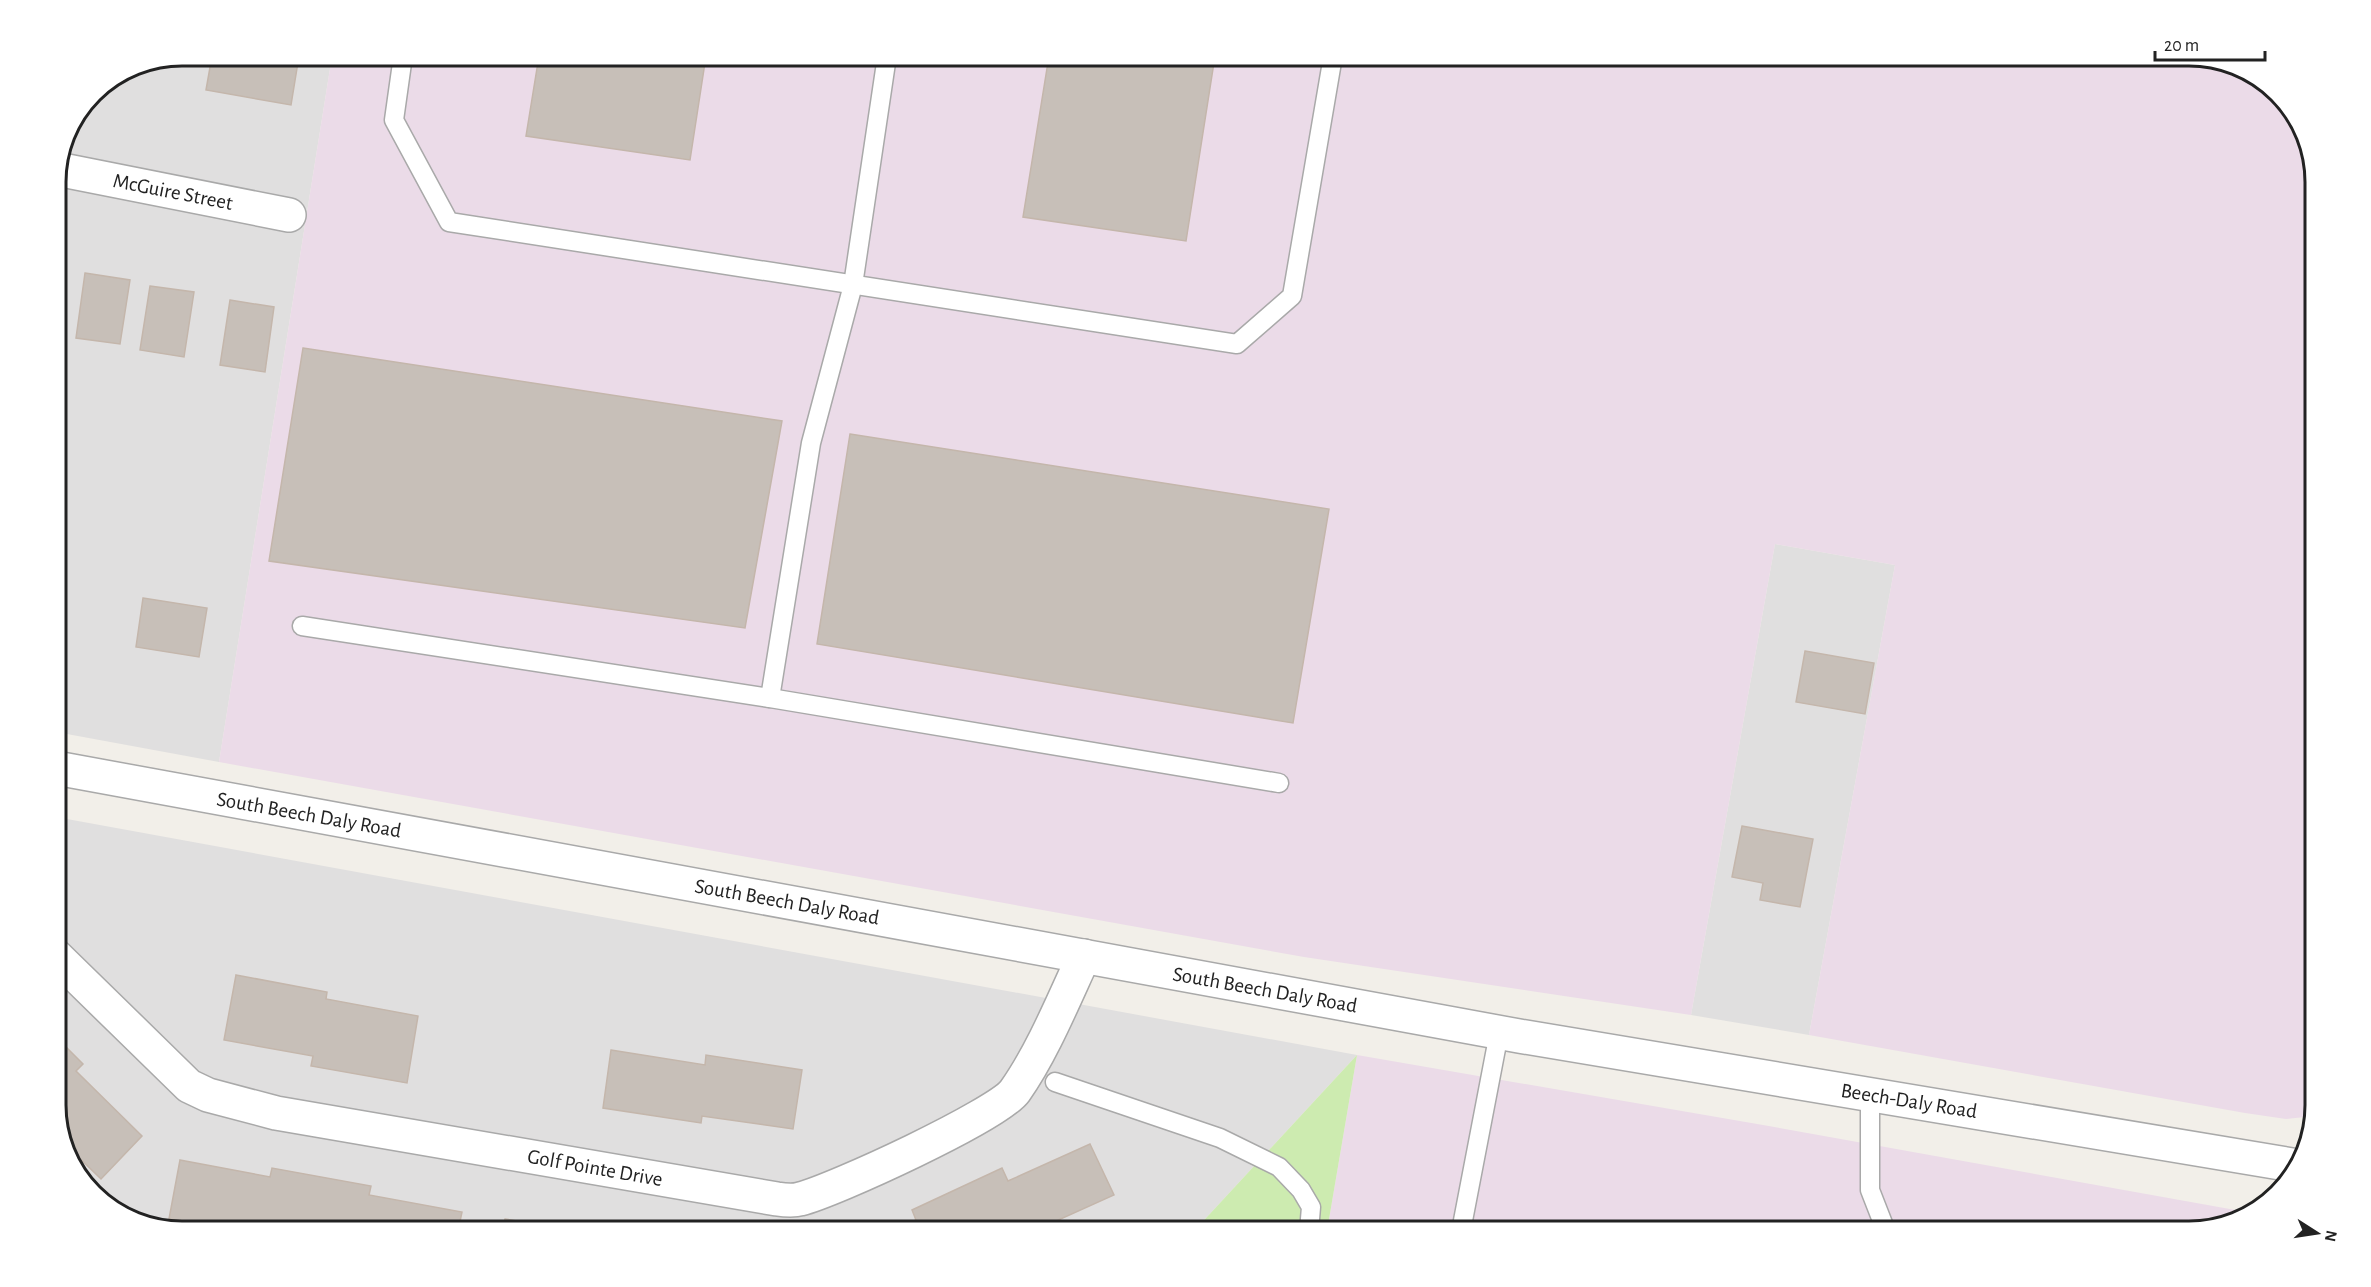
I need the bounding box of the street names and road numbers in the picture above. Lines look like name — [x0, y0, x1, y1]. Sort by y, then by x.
street label: McGuire Street — [111, 170, 235, 214]
street label: South Beech Daly Road — [215, 788, 403, 842]
street label: South Beech Daly Road — [693, 875, 881, 929]
street label: South Beech Daly Road — [1171, 963, 1359, 1017]
street label: Beech-Daly Road — [1839, 1080, 1979, 1122]
street label: Golf Pointe Drive — [526, 1146, 664, 1190]

